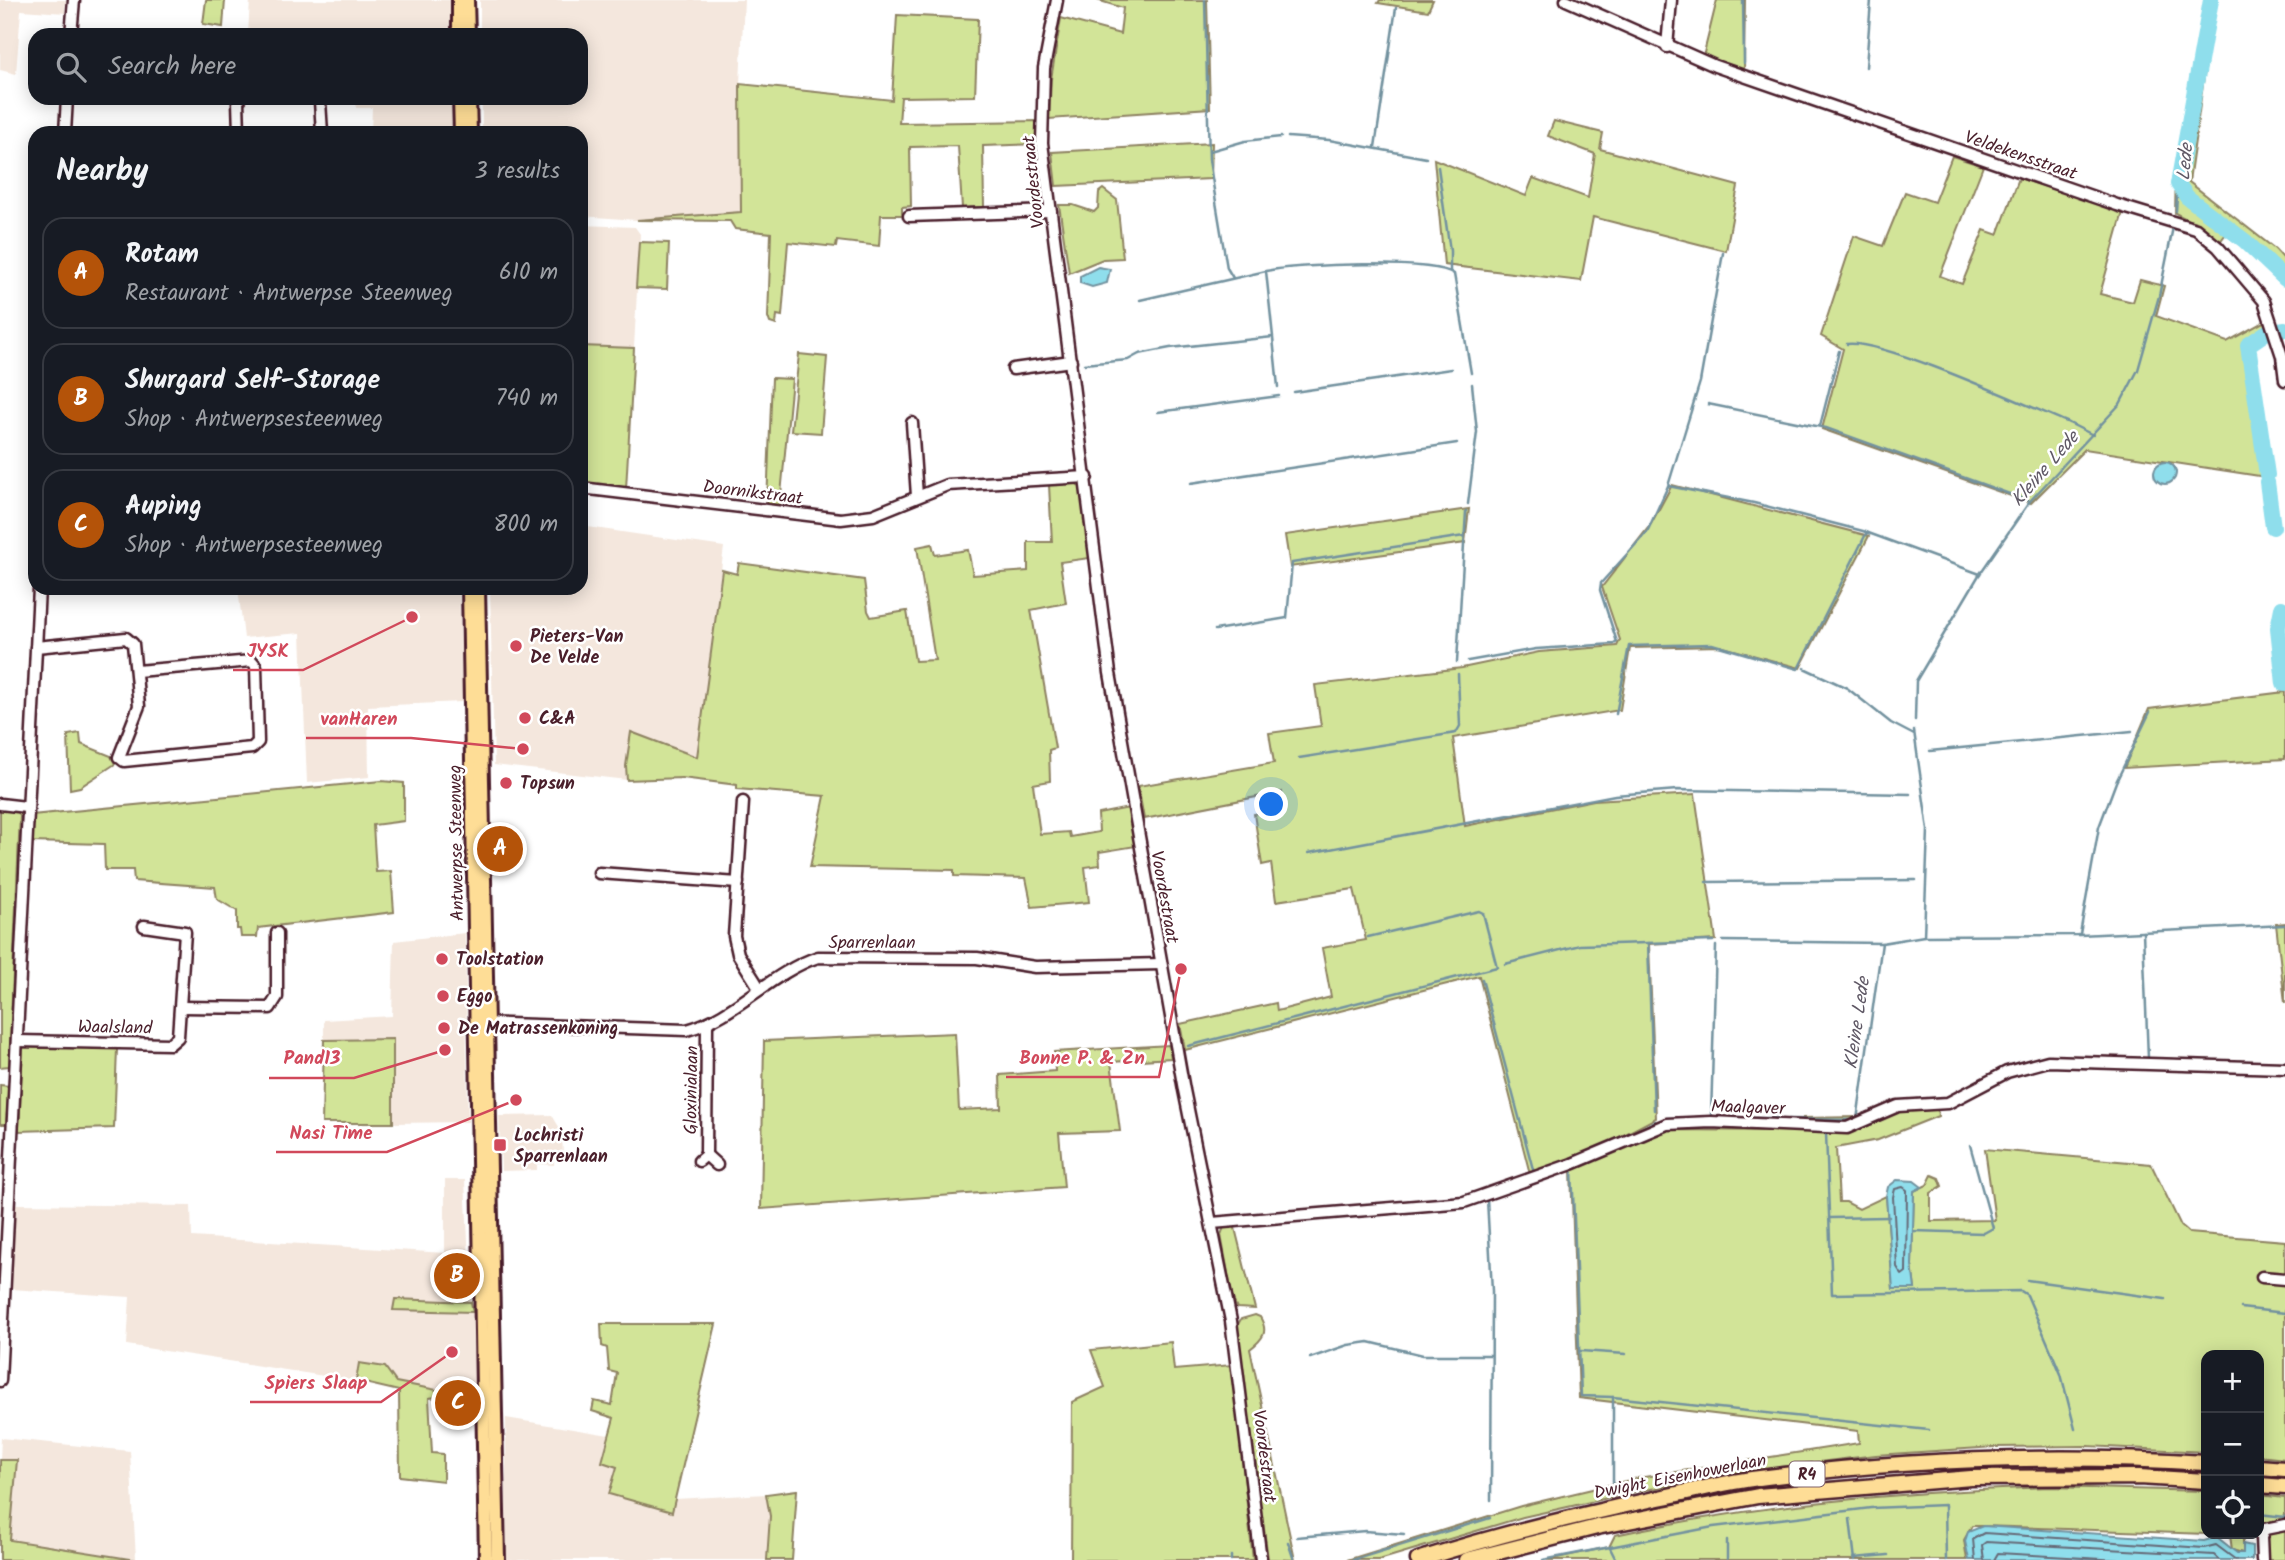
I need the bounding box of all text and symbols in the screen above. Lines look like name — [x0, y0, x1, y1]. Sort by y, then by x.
search box — [28, 28, 588, 105]
text: Search here — [108, 46, 236, 88]
icon: search — [52, 48, 90, 86]
street label: Veldekensstraat — [1960, 124, 2082, 190]
street label: Voordestraat — [1015, 133, 1054, 230]
water label: Lede — [2169, 140, 2203, 182]
text: Nearby — [56, 148, 148, 196]
text: 3 results — [474, 154, 560, 190]
text: Rotam — [125, 234, 199, 276]
text: A — [74, 255, 88, 291]
text: 610 m — [499, 255, 558, 291]
text: Restaurant · Antwerpse Steenweg — [125, 276, 453, 312]
text: Shurgard Self-Storage — [125, 360, 380, 402]
text: B — [74, 381, 88, 417]
text: 740 m — [496, 381, 558, 417]
text: Shop · Antwerpsesteenweg — [125, 402, 383, 438]
water label: Kleine Lede — [2004, 423, 2089, 514]
street label: Doornikstraat — [701, 473, 806, 514]
text: Auping — [125, 486, 202, 528]
text: C — [74, 507, 88, 543]
text: 800 m — [494, 507, 558, 543]
text: Shop · Antwerpsesteenweg — [125, 528, 383, 564]
place label: Pieters-Van De Velde — [530, 623, 623, 673]
callout: JYSK — [233, 630, 303, 670]
text: JYSK — [247, 637, 289, 667]
marker: Pieters-Van De Velde — [508, 638, 524, 654]
callout: vanHaren — [306, 698, 411, 738]
text: vanHaren — [321, 705, 397, 735]
place label: C&A — [539, 705, 576, 734]
marker: C&A — [517, 710, 533, 726]
street label: Antwerpse Steenweg — [442, 765, 473, 921]
place label: Topsun — [520, 770, 575, 799]
marker: Topsun — [498, 775, 514, 791]
your location — [1254, 787, 1288, 821]
pin: A — [477, 823, 523, 875]
street label: Voordestraat — [1141, 849, 1186, 947]
street label: Sparrenlaan — [828, 929, 916, 958]
place label: Toolstation — [456, 946, 544, 975]
marker: Toolstation — [434, 951, 450, 967]
water label: Kleine Lede — [1837, 973, 1880, 1071]
place label: Eggo — [457, 983, 492, 1012]
marker: Eggo — [435, 988, 451, 1004]
street label: Waalsland — [77, 1013, 153, 1044]
place label: De Matrassenkoning — [458, 1015, 618, 1044]
marker: De Matrassenkoning — [436, 1020, 452, 1036]
callout: Bonne P. & Zn — [1006, 1037, 1159, 1077]
callout: Pand13 — [269, 1038, 354, 1078]
text: Pand13 — [283, 1044, 341, 1074]
text: Bonne P. & Zn — [1019, 1044, 1145, 1074]
street label: Gloxinialaan — [677, 1045, 708, 1135]
street label: Maalgaver — [1710, 1093, 1787, 1124]
callout: Nasi Time — [276, 1112, 387, 1152]
text: Nasi Time — [290, 1119, 372, 1149]
place label: Lochristi Sparrenlaan — [514, 1122, 608, 1172]
marker: Lochristi Sparrenlaan — [492, 1137, 508, 1153]
pin: B — [434, 1250, 480, 1302]
map controls — [2201, 1350, 2264, 1539]
button: + — [2201, 1350, 2264, 1413]
callout: Spiers Slaap — [250, 1362, 381, 1402]
text: Spiers Slaap — [264, 1369, 368, 1399]
pin: C — [435, 1377, 481, 1429]
street label: Voordestraat — [1243, 1408, 1284, 1505]
button: − — [2201, 1413, 2264, 1476]
street label: Dwight Eisenhowerlaan — [1591, 1447, 1769, 1508]
road number: R4 — [1790, 1462, 1825, 1486]
button: locate — [2201, 1476, 2264, 1539]

